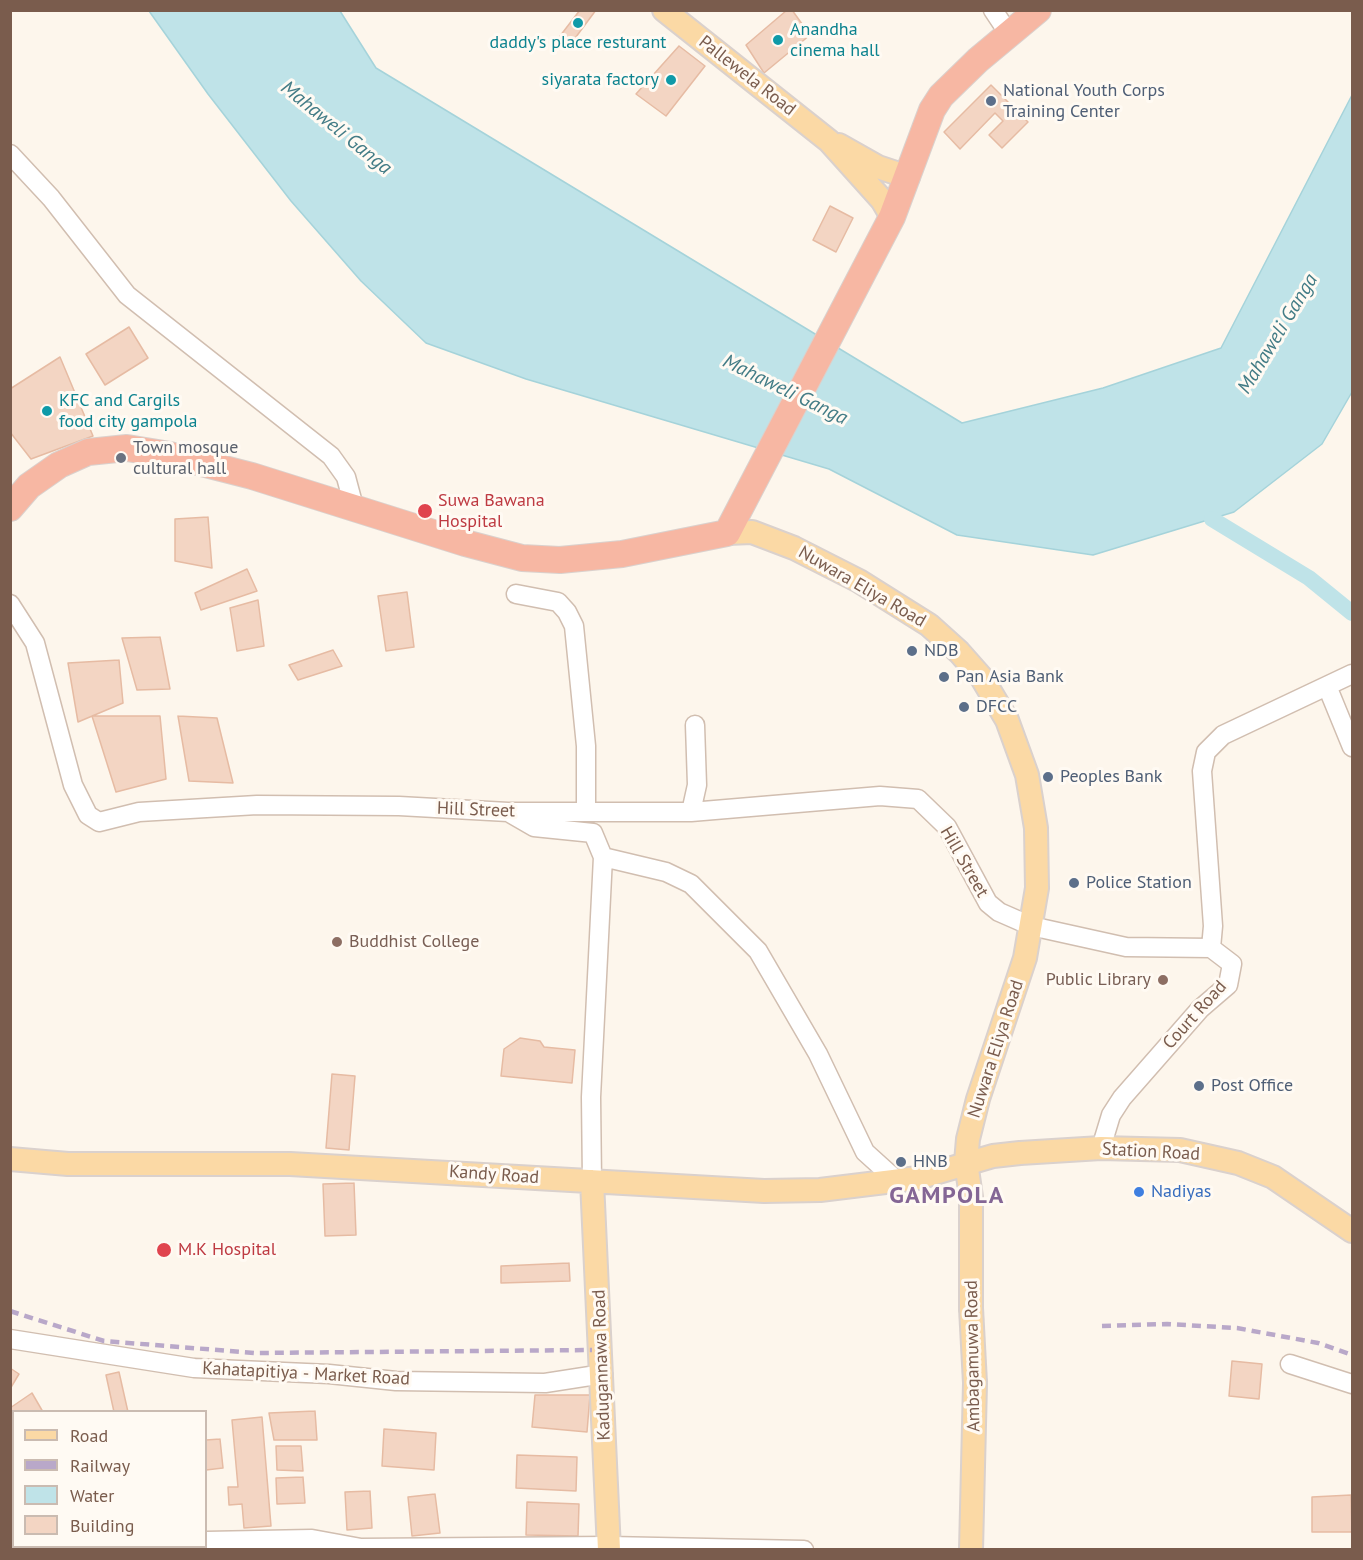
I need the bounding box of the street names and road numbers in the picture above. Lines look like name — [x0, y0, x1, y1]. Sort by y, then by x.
street label: Pallewela Road — [694, 31, 800, 121]
street label: Nuwara Eliya Road — [794, 542, 930, 632]
street label: Hill Street — [437, 798, 515, 822]
street label: Hill Street — [935, 823, 993, 901]
street label: Court Road — [1159, 976, 1231, 1054]
street label: Nuwara Eliya Road — [964, 977, 1028, 1121]
street label: Station Road — [1102, 1139, 1200, 1165]
street label: Kandy Road — [448, 1161, 540, 1189]
street label: Ambagamuwa Road — [961, 1280, 985, 1432]
street label: Kadugannawa Road — [589, 1289, 615, 1441]
street label: Kahatapitiya - Market Road — [202, 1358, 410, 1390]

